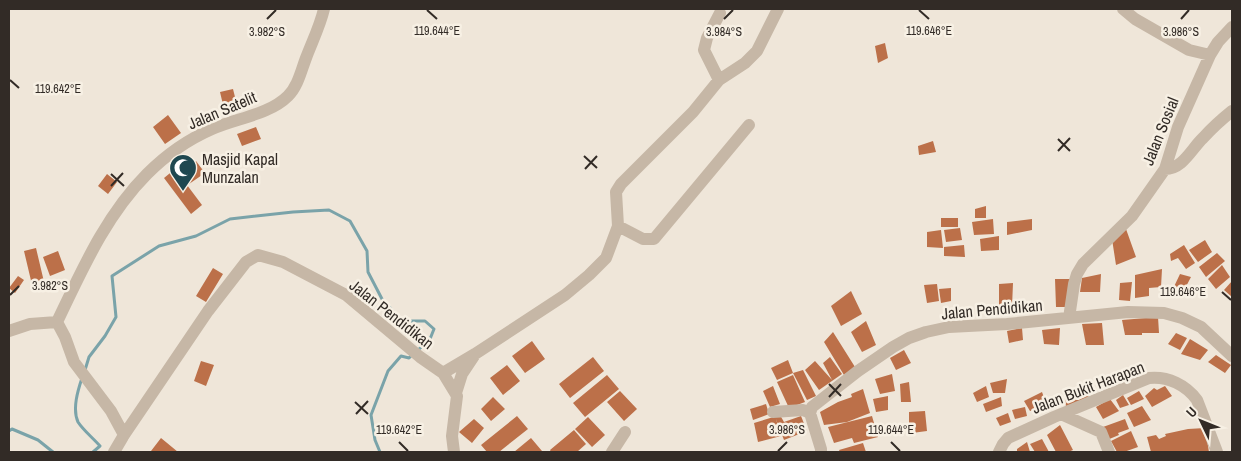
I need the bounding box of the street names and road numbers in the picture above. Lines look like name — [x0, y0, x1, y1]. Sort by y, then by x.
street label: Jalan Satelit — [184, 86, 260, 134]
street label: Jalan Sosial — [1136, 94, 1184, 168]
street label: Jalan Pendidikan — [345, 274, 439, 354]
street label: Jalan Pendidikan — [941, 294, 1043, 324]
street label: Jalan Bukit Harapan — [1029, 355, 1147, 419]

